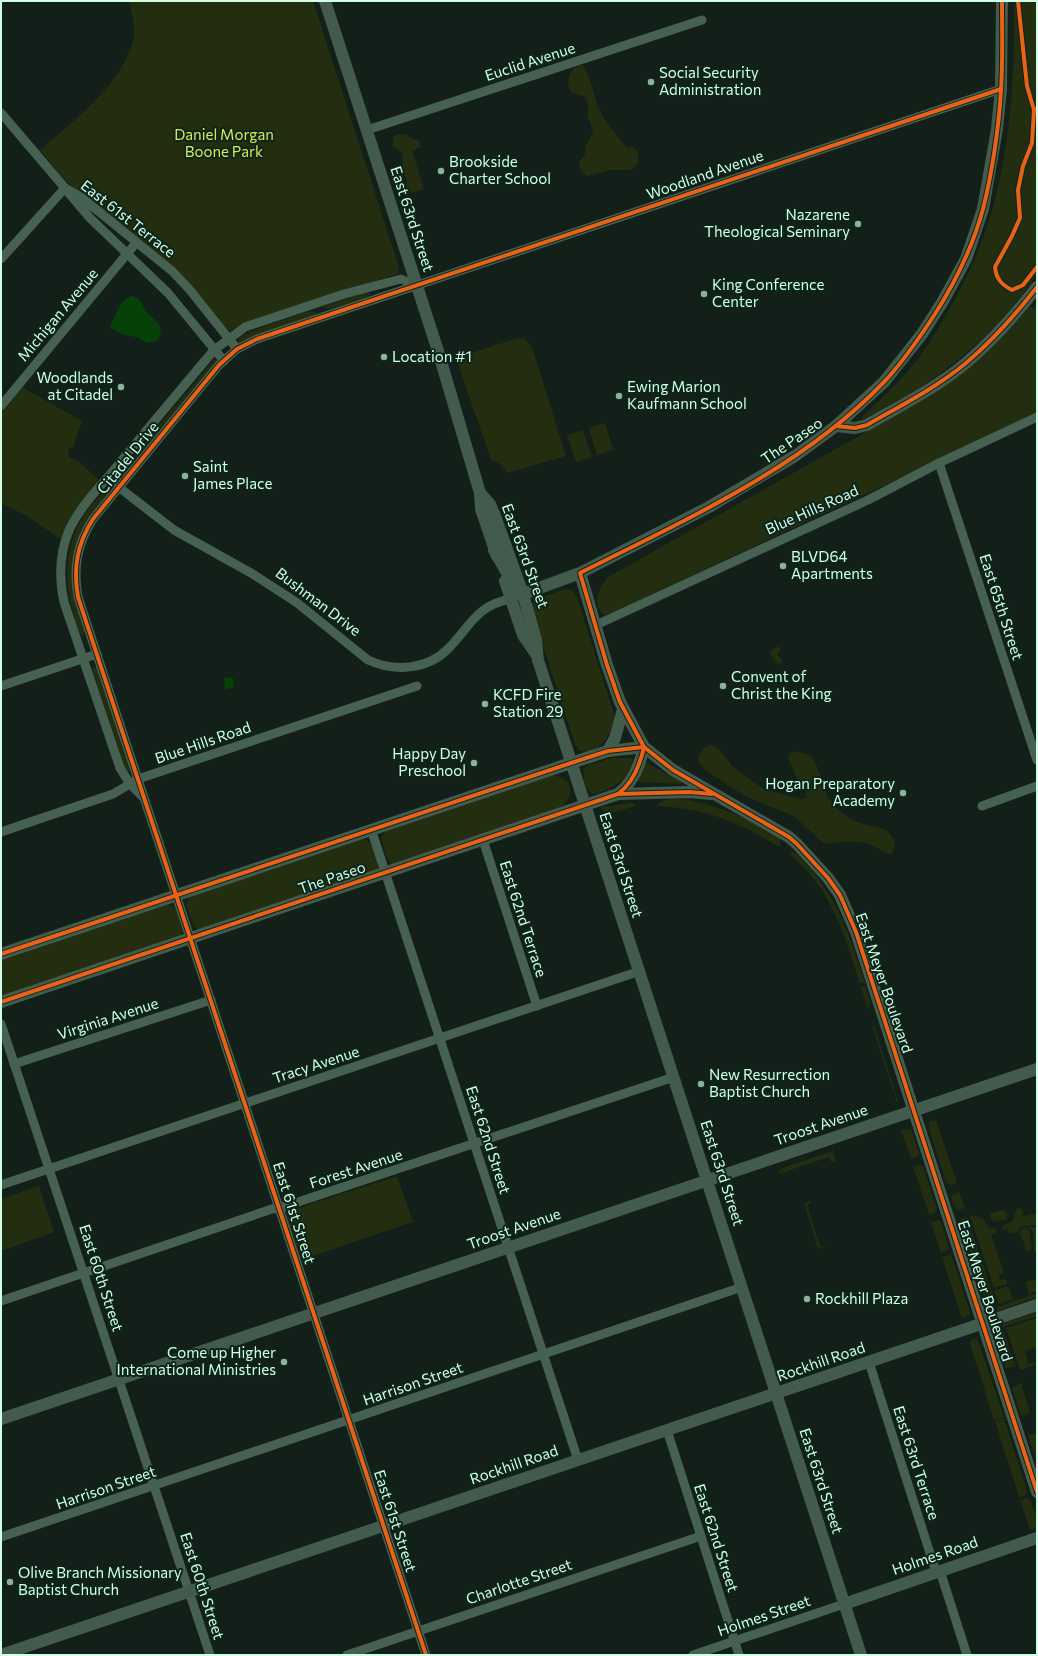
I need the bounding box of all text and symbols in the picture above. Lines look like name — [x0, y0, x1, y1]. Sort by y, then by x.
street label: Euclid Avenue — [482, 38, 577, 84]
place label: Social Security Administration — [659, 63, 761, 98]
marker: Social Security Administration — [646, 77, 656, 87]
park label: Daniel Morgan Boone Park — [174, 125, 274, 160]
street label: Woodland Avenue — [644, 146, 766, 203]
place label: Brookside Charter School — [449, 152, 551, 187]
street label: East 63rd Street — [387, 164, 438, 274]
marker: Brookside Charter School — [436, 166, 446, 176]
street label: East 61st Terrace — [78, 176, 180, 261]
place label: Nazarene Theological Seminary — [704, 205, 850, 240]
marker: Nazarene Theological Seminary — [853, 219, 863, 229]
street label: Michigan Avenue — [13, 264, 101, 364]
place label: King Conference Center — [712, 275, 824, 310]
marker: King Conference Center — [699, 289, 709, 299]
place label: Location #1 — [392, 347, 472, 365]
marker: Location #1 — [379, 352, 389, 362]
place label: Woodlands at Citadel — [36, 368, 113, 403]
place label: Ewing Marion Kaufmann School — [627, 377, 747, 412]
marker: Woodlands at Citadel — [116, 382, 126, 392]
marker: Ewing Marion Kaufmann School — [614, 391, 624, 401]
street label: The Paseo — [757, 413, 826, 467]
street label: Citadel Drive — [93, 418, 162, 497]
place label: Saint James Place — [193, 457, 272, 492]
marker: Saint James Place — [180, 471, 190, 481]
street label: Blue Hills Road — [762, 481, 861, 538]
street label: East 63rd Street — [499, 501, 553, 610]
place label: BLVD64 Apartments — [791, 547, 873, 582]
street label: East 65th Street — [976, 551, 1028, 662]
marker: BLVD64 Apartments — [778, 561, 788, 571]
street label: Bushman Drive — [272, 563, 365, 639]
place label: Convent of Christ the King — [731, 667, 832, 702]
marker: Convent of Christ the King — [718, 681, 728, 691]
place label: KCFD Fire Station 29 — [493, 685, 563, 720]
marker: KCFD Fire Station 29 — [480, 699, 490, 709]
street label: Blue Hills Road — [152, 717, 253, 767]
place label: Happy Day Preschool — [392, 744, 466, 779]
marker: Happy Day Preschool — [469, 758, 479, 768]
place label: Hogan Preparatory Academy — [765, 774, 895, 809]
marker: Hogan Preparatory Academy — [898, 788, 908, 798]
street label: East 63rd Street — [596, 810, 647, 920]
street label: The Paseo — [296, 857, 368, 897]
street label: East 62nd Terrace — [497, 858, 551, 979]
street label: East Meyer Boulevard — [852, 910, 917, 1055]
street label: Virginia Avenue — [55, 993, 161, 1043]
street label: Tracy Avenue — [270, 1042, 361, 1087]
place label: New Resurrection Baptist Church — [709, 1065, 830, 1100]
marker: New Resurrection Baptist Church — [696, 1079, 706, 1089]
street label: East 62nd Street — [463, 1083, 515, 1196]
street label: Troost Avenue — [772, 1100, 870, 1148]
street label: East 63rd Street — [697, 1118, 748, 1228]
street label: Forest Avenue — [307, 1145, 405, 1192]
street label: East 61st Street — [270, 1159, 320, 1266]
street label: Troost Avenue — [465, 1204, 563, 1252]
street label: East Meyer Boulevard — [955, 1218, 1017, 1363]
street label: East 60th Street — [76, 1222, 128, 1333]
place label: Rockhill Plaza — [815, 1289, 908, 1307]
marker: Rockhill Plaza — [802, 1294, 812, 1304]
street label: Rockhill Road — [774, 1338, 867, 1385]
place label: Come up Higher International Ministries — [117, 1343, 276, 1378]
marker: Come up Higher International Ministries — [279, 1357, 289, 1367]
street label: Harrison Street — [360, 1358, 465, 1409]
street label: East 63rd Terrace — [890, 1403, 944, 1522]
street label: East 63rd Street — [796, 1426, 847, 1536]
street label: Rockhill Road — [467, 1441, 560, 1488]
street label: Harrison Street — [53, 1462, 158, 1513]
street label: East 61st Street — [371, 1467, 421, 1574]
street label: East 62nd Street — [691, 1481, 743, 1594]
street label: East 60th Street — [177, 1530, 229, 1641]
street label: Holmes Road — [889, 1532, 980, 1578]
street label: Charlotte Street — [463, 1555, 574, 1608]
place label: Olive Branch Missionary Baptist Church — [18, 1563, 182, 1598]
marker: Olive Branch Missionary Baptist Church — [5, 1577, 15, 1587]
street label: Holmes Street — [715, 1591, 813, 1639]

